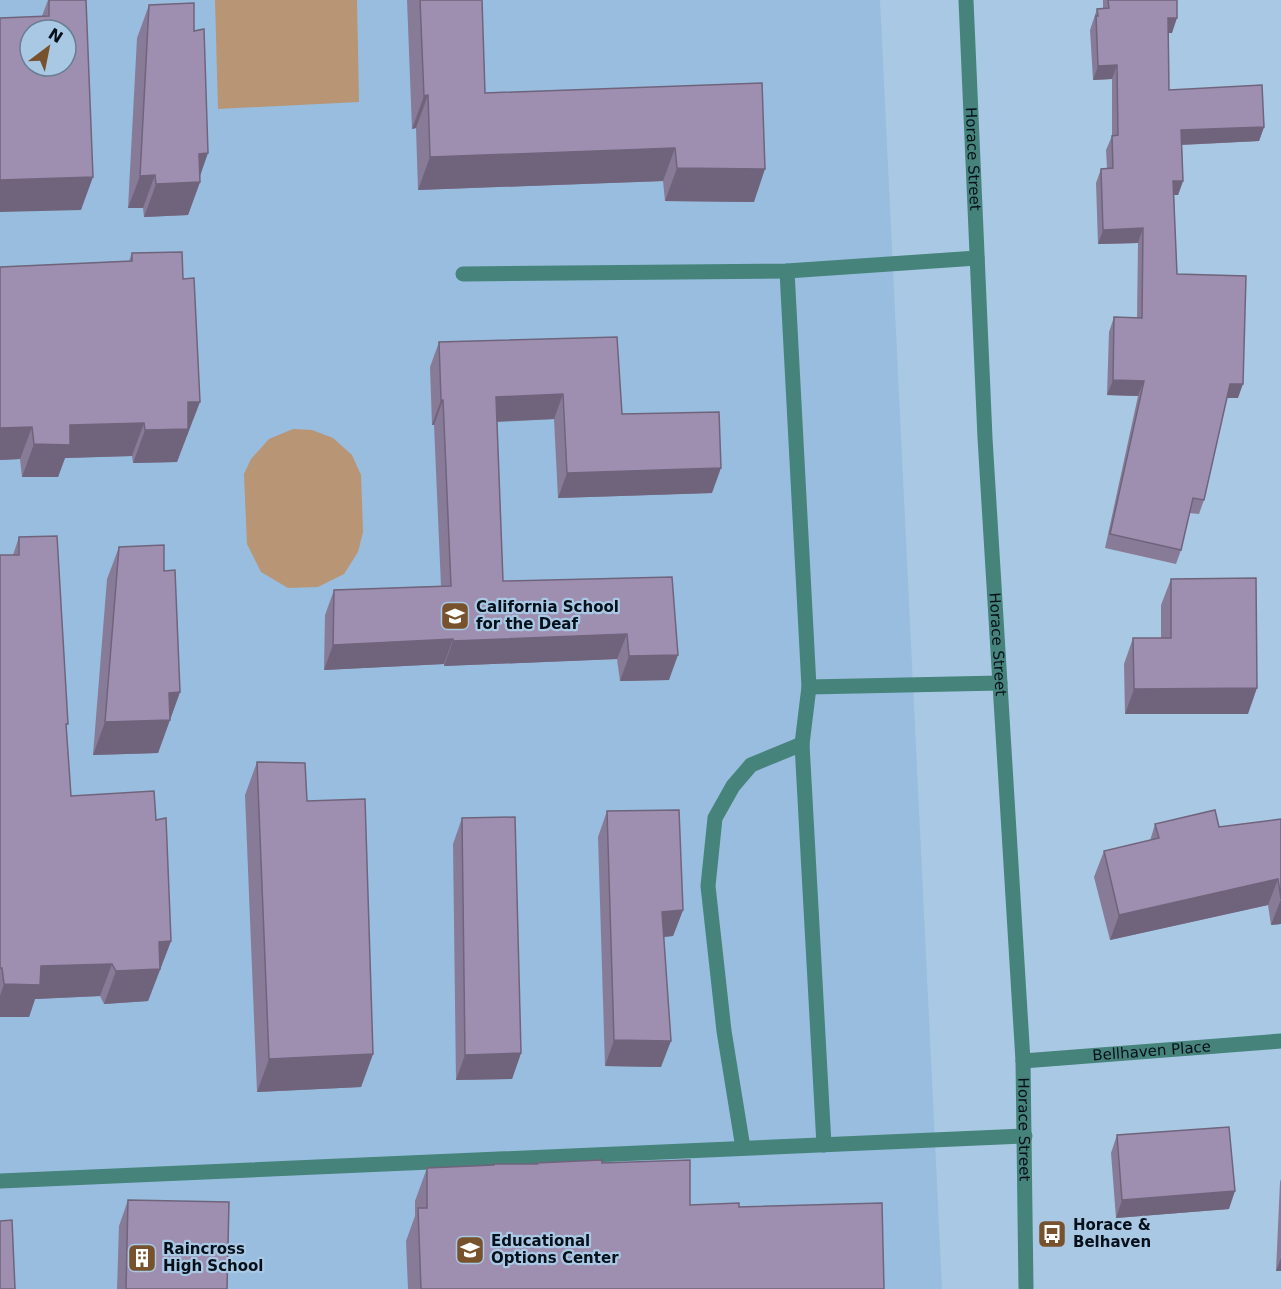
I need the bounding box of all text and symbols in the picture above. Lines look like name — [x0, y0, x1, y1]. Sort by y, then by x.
north arrow — [18, 18, 78, 78]
text: N — [45, 24, 66, 47]
street label: Horace Street — [962, 107, 984, 211]
street label: Horace Street — [985, 592, 1010, 697]
place label: California School for the Deaf — [476, 598, 619, 633]
school or university icon: California School for the Deaf — [439, 600, 471, 632]
street label: Bellhaven Place — [1092, 1037, 1212, 1065]
street label: Horace Street — [1014, 1077, 1034, 1182]
place label: Horace & Belhaven — [1073, 1216, 1151, 1251]
bus stop icon: Horace & Belhaven — [1036, 1218, 1068, 1250]
place label: Educational Options Center — [491, 1232, 619, 1267]
school or university icon: Educational Options Center — [454, 1234, 486, 1266]
place label: Raincross High School — [163, 1240, 263, 1275]
building icon: Raincross High School — [126, 1242, 158, 1274]

